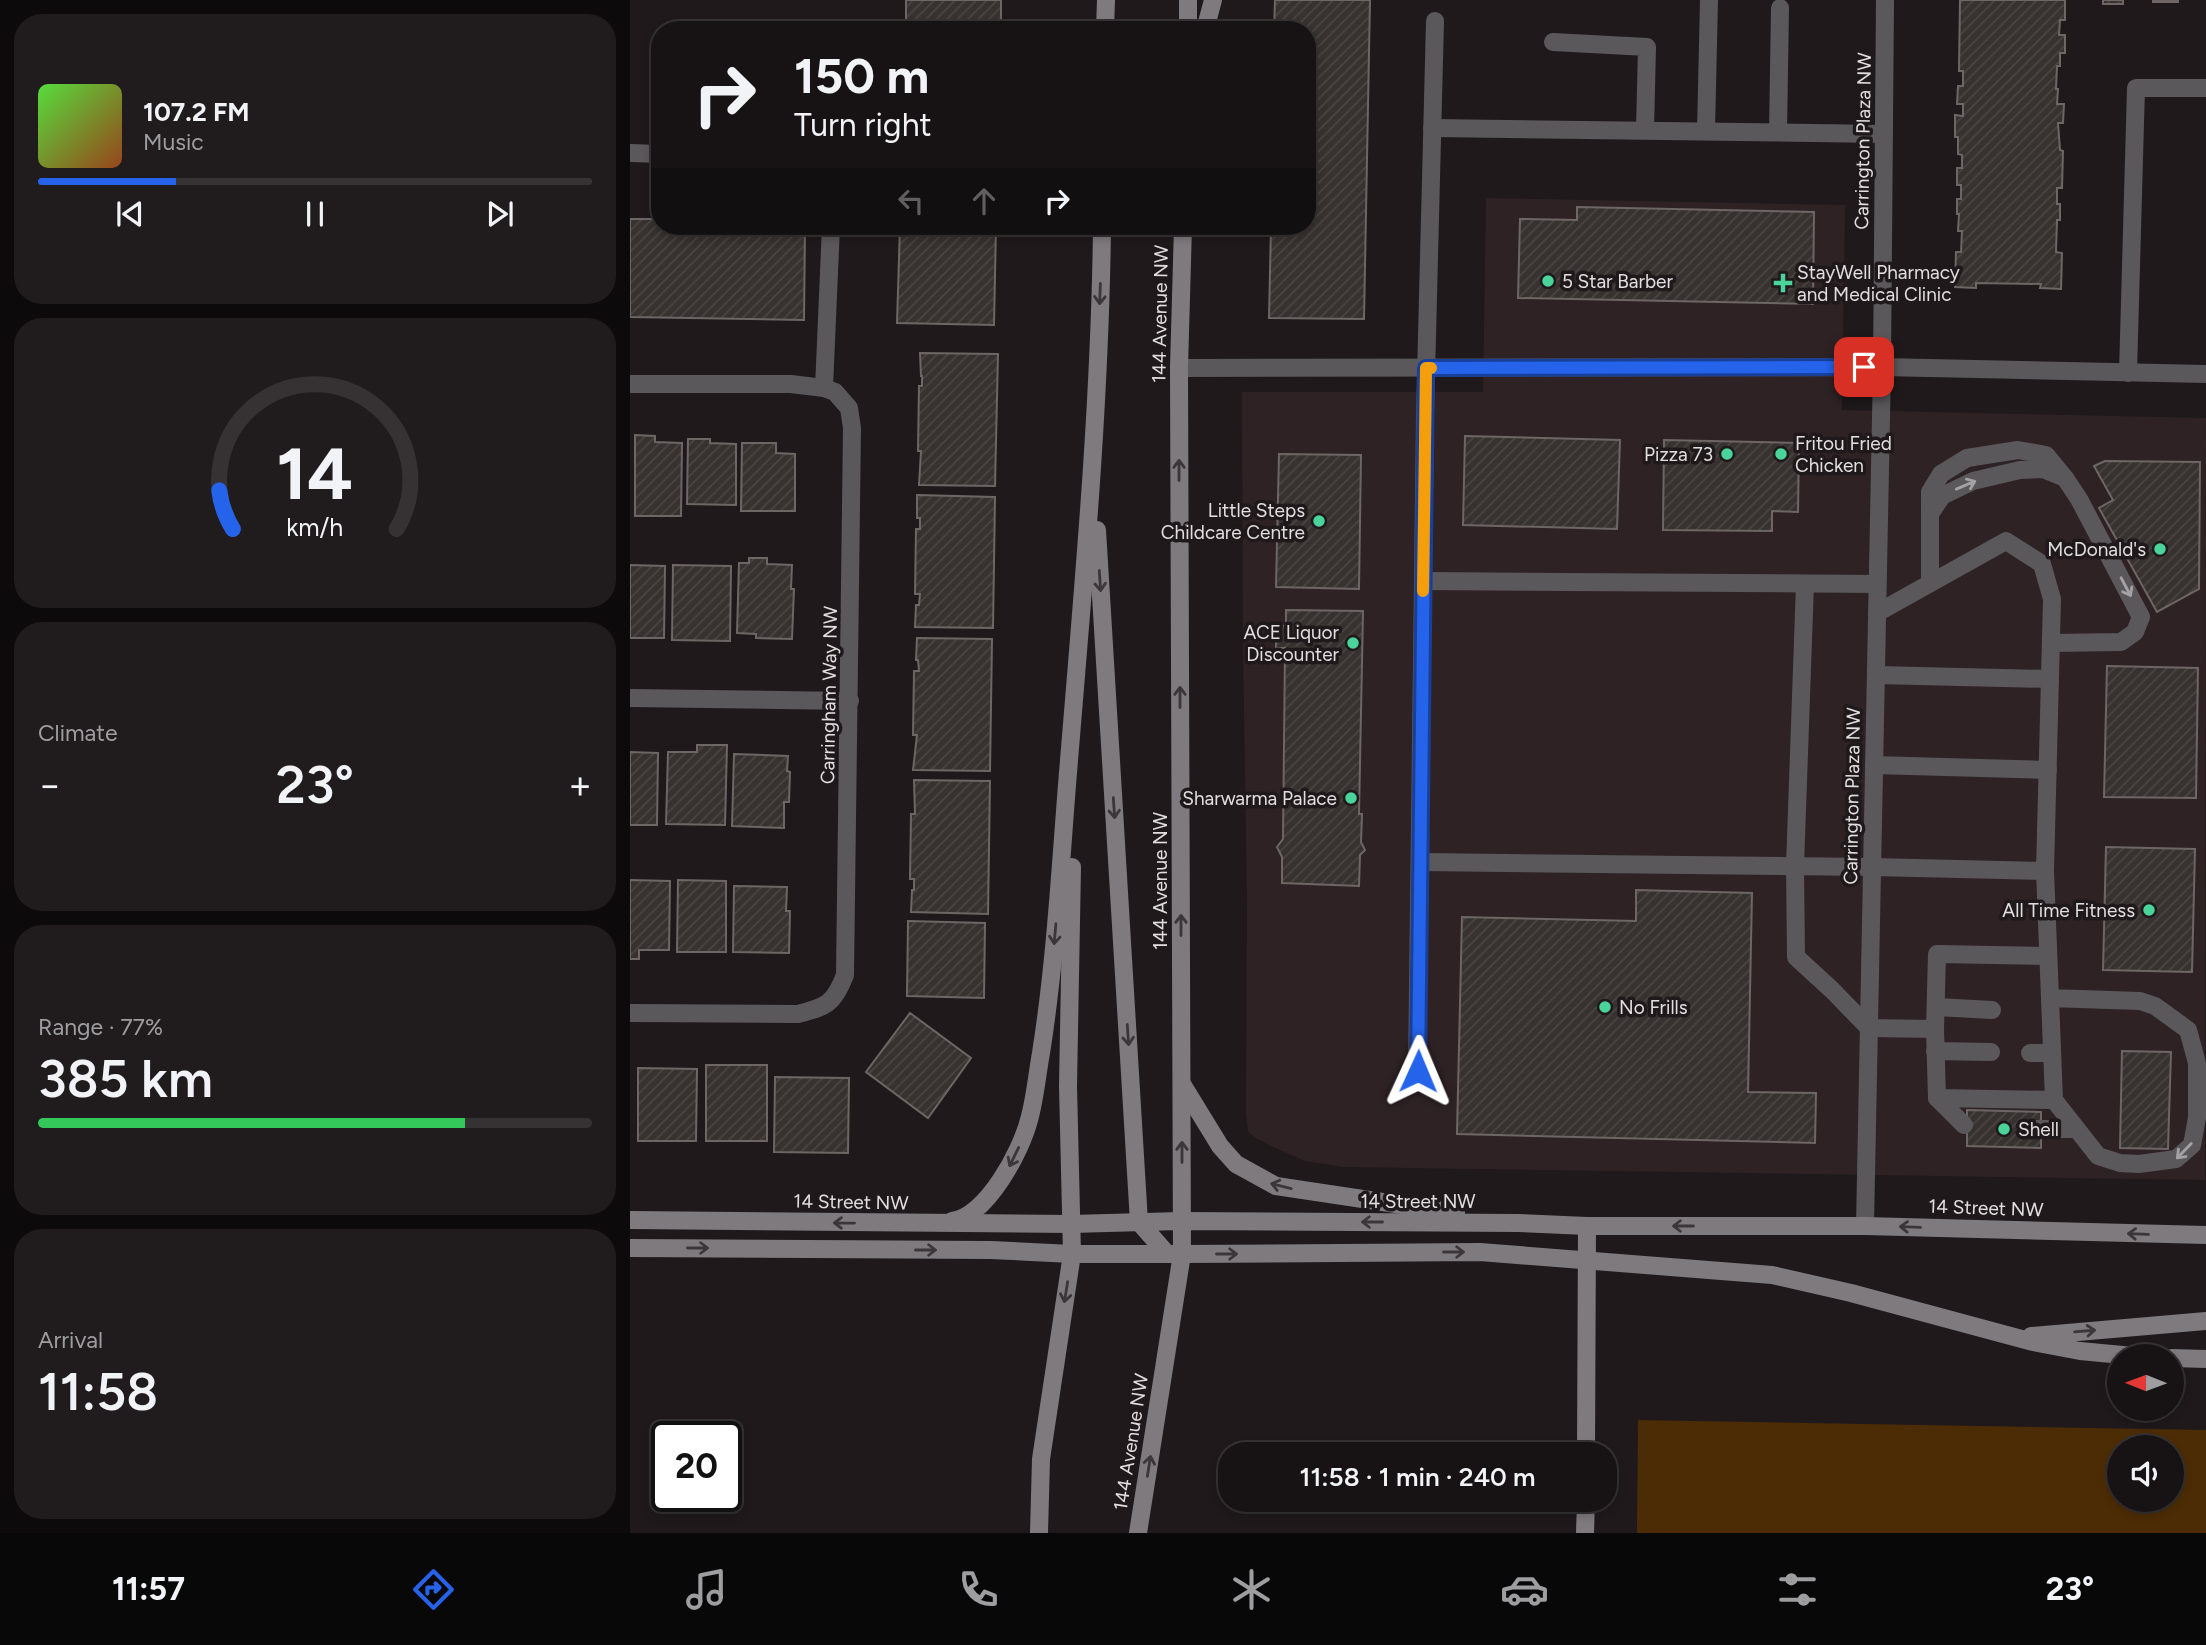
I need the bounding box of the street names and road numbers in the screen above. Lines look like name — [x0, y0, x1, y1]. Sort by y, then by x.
street label: Carrington Plaza NW — [1850, 51, 1876, 230]
street label: 144 Avenue NW — [1147, 244, 1173, 383]
street label: Carringham Way NW — [816, 605, 842, 784]
street label: Carrington Plaza NW — [1839, 706, 1865, 885]
street label: 144 Avenue NW — [1149, 811, 1172, 950]
street label: 14 Street NW — [793, 1189, 910, 1215]
street label: 14 Street NW — [1360, 1190, 1476, 1213]
street label: 14 Street NW — [1928, 1194, 2045, 1222]
street label: 144 Avenue NW — [1109, 1371, 1153, 1512]

